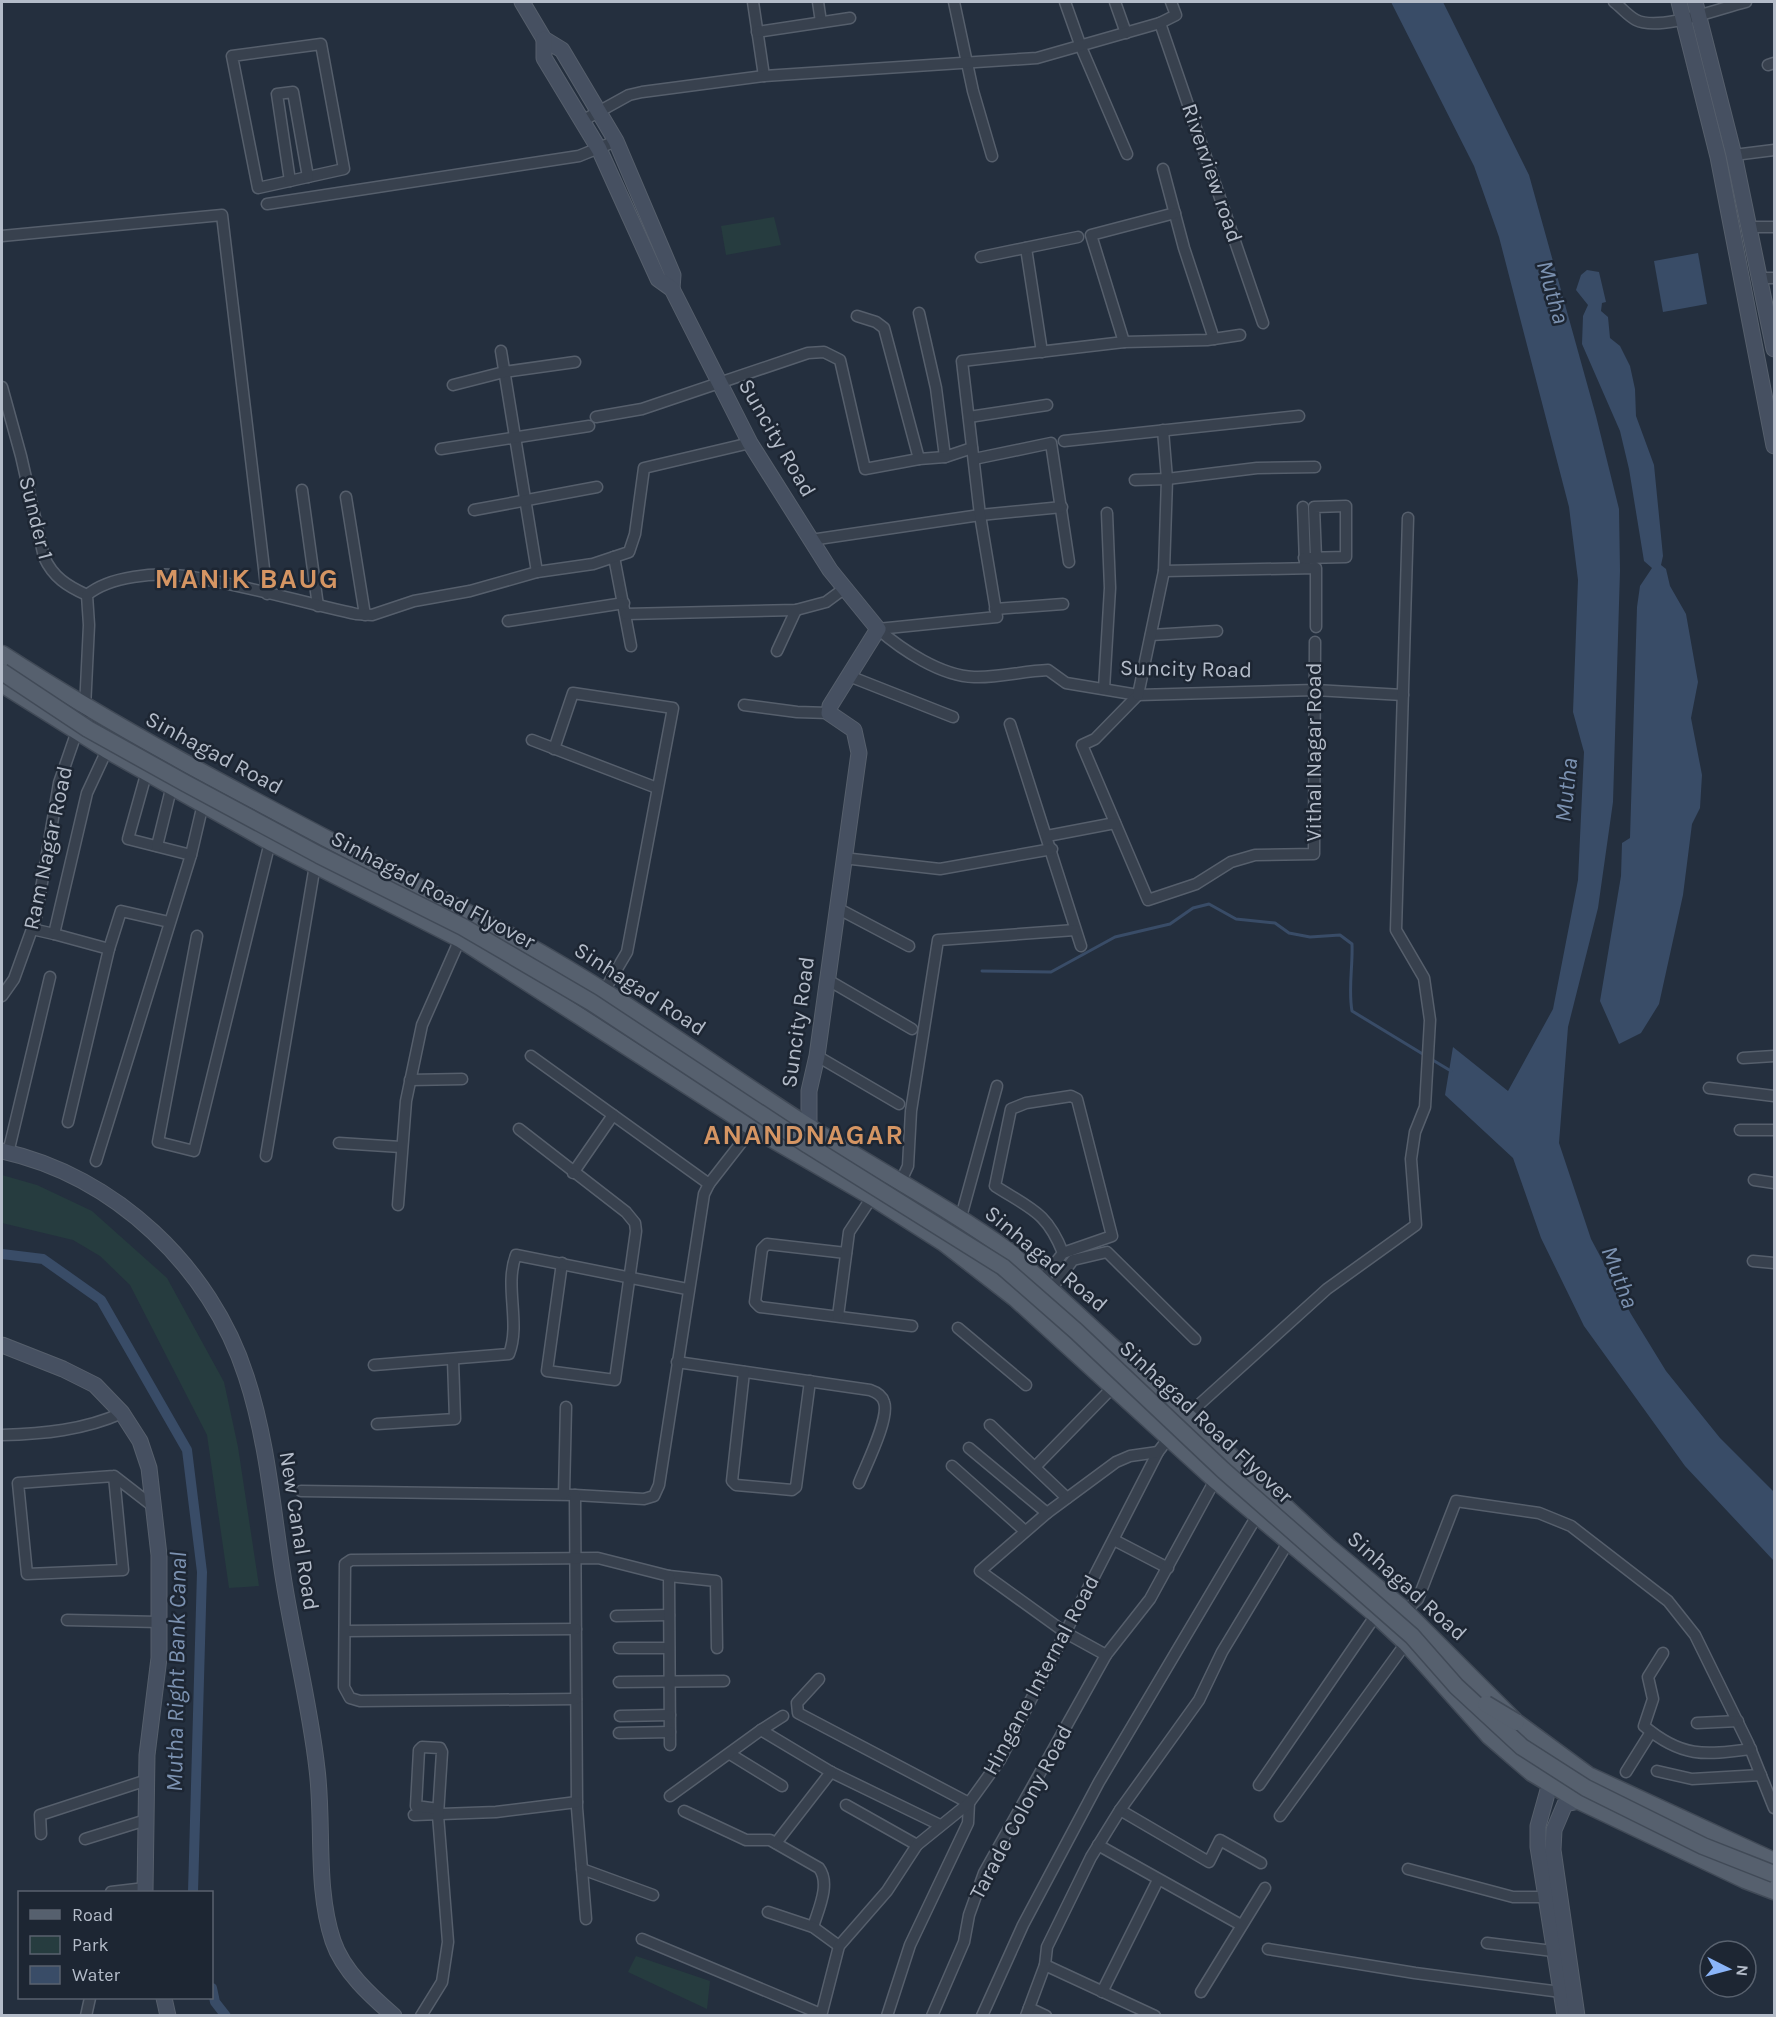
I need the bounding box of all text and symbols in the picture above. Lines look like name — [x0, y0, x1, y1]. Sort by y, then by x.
street label: Riverview road — [1176, 100, 1248, 246]
water label: Mutha — [1531, 257, 1575, 327]
street label: Suncity Road — [733, 374, 821, 502]
street label: Sunder 1 — [13, 474, 59, 562]
district label: MANIK BAUG — [155, 562, 339, 595]
street label: Suncity Road — [1120, 655, 1252, 683]
street label: Vithal Nagar Road — [1301, 662, 1327, 842]
street label: Sinhagad Road — [141, 706, 287, 800]
water label: Mutha — [1549, 756, 1583, 824]
street label: Ram Nagar Road — [18, 764, 78, 932]
street label: Sinhagad Road Flyover — [326, 825, 540, 955]
street label: Sinhagad Road — [569, 937, 711, 1041]
street label: Suncity Road — [776, 955, 820, 1089]
district label: ANANDNAGAR — [703, 1118, 905, 1151]
street label: Sinhagad Road — [979, 1200, 1113, 1318]
water label: Mutha — [1595, 1242, 1645, 1312]
street label: Sinhagad Road Flyover — [1114, 1335, 1298, 1509]
street label: New Canal Road — [274, 1450, 324, 1612]
street label: Sinhagad Road — [1342, 1526, 1472, 1646]
water label: Mutha Right Bank Canal — [160, 1552, 192, 1792]
street label: Hingane Internal Road — [977, 1570, 1105, 1780]
street label: Tarade Colony Road — [964, 1720, 1078, 1904]
legend — [18, 1891, 213, 1999]
text: Road — [72, 1904, 113, 1926]
text: Park — [72, 1934, 109, 1956]
north arrow — [1698, 1939, 1758, 1999]
text: Water — [72, 1964, 120, 1986]
text: N — [1732, 1964, 1752, 1977]

